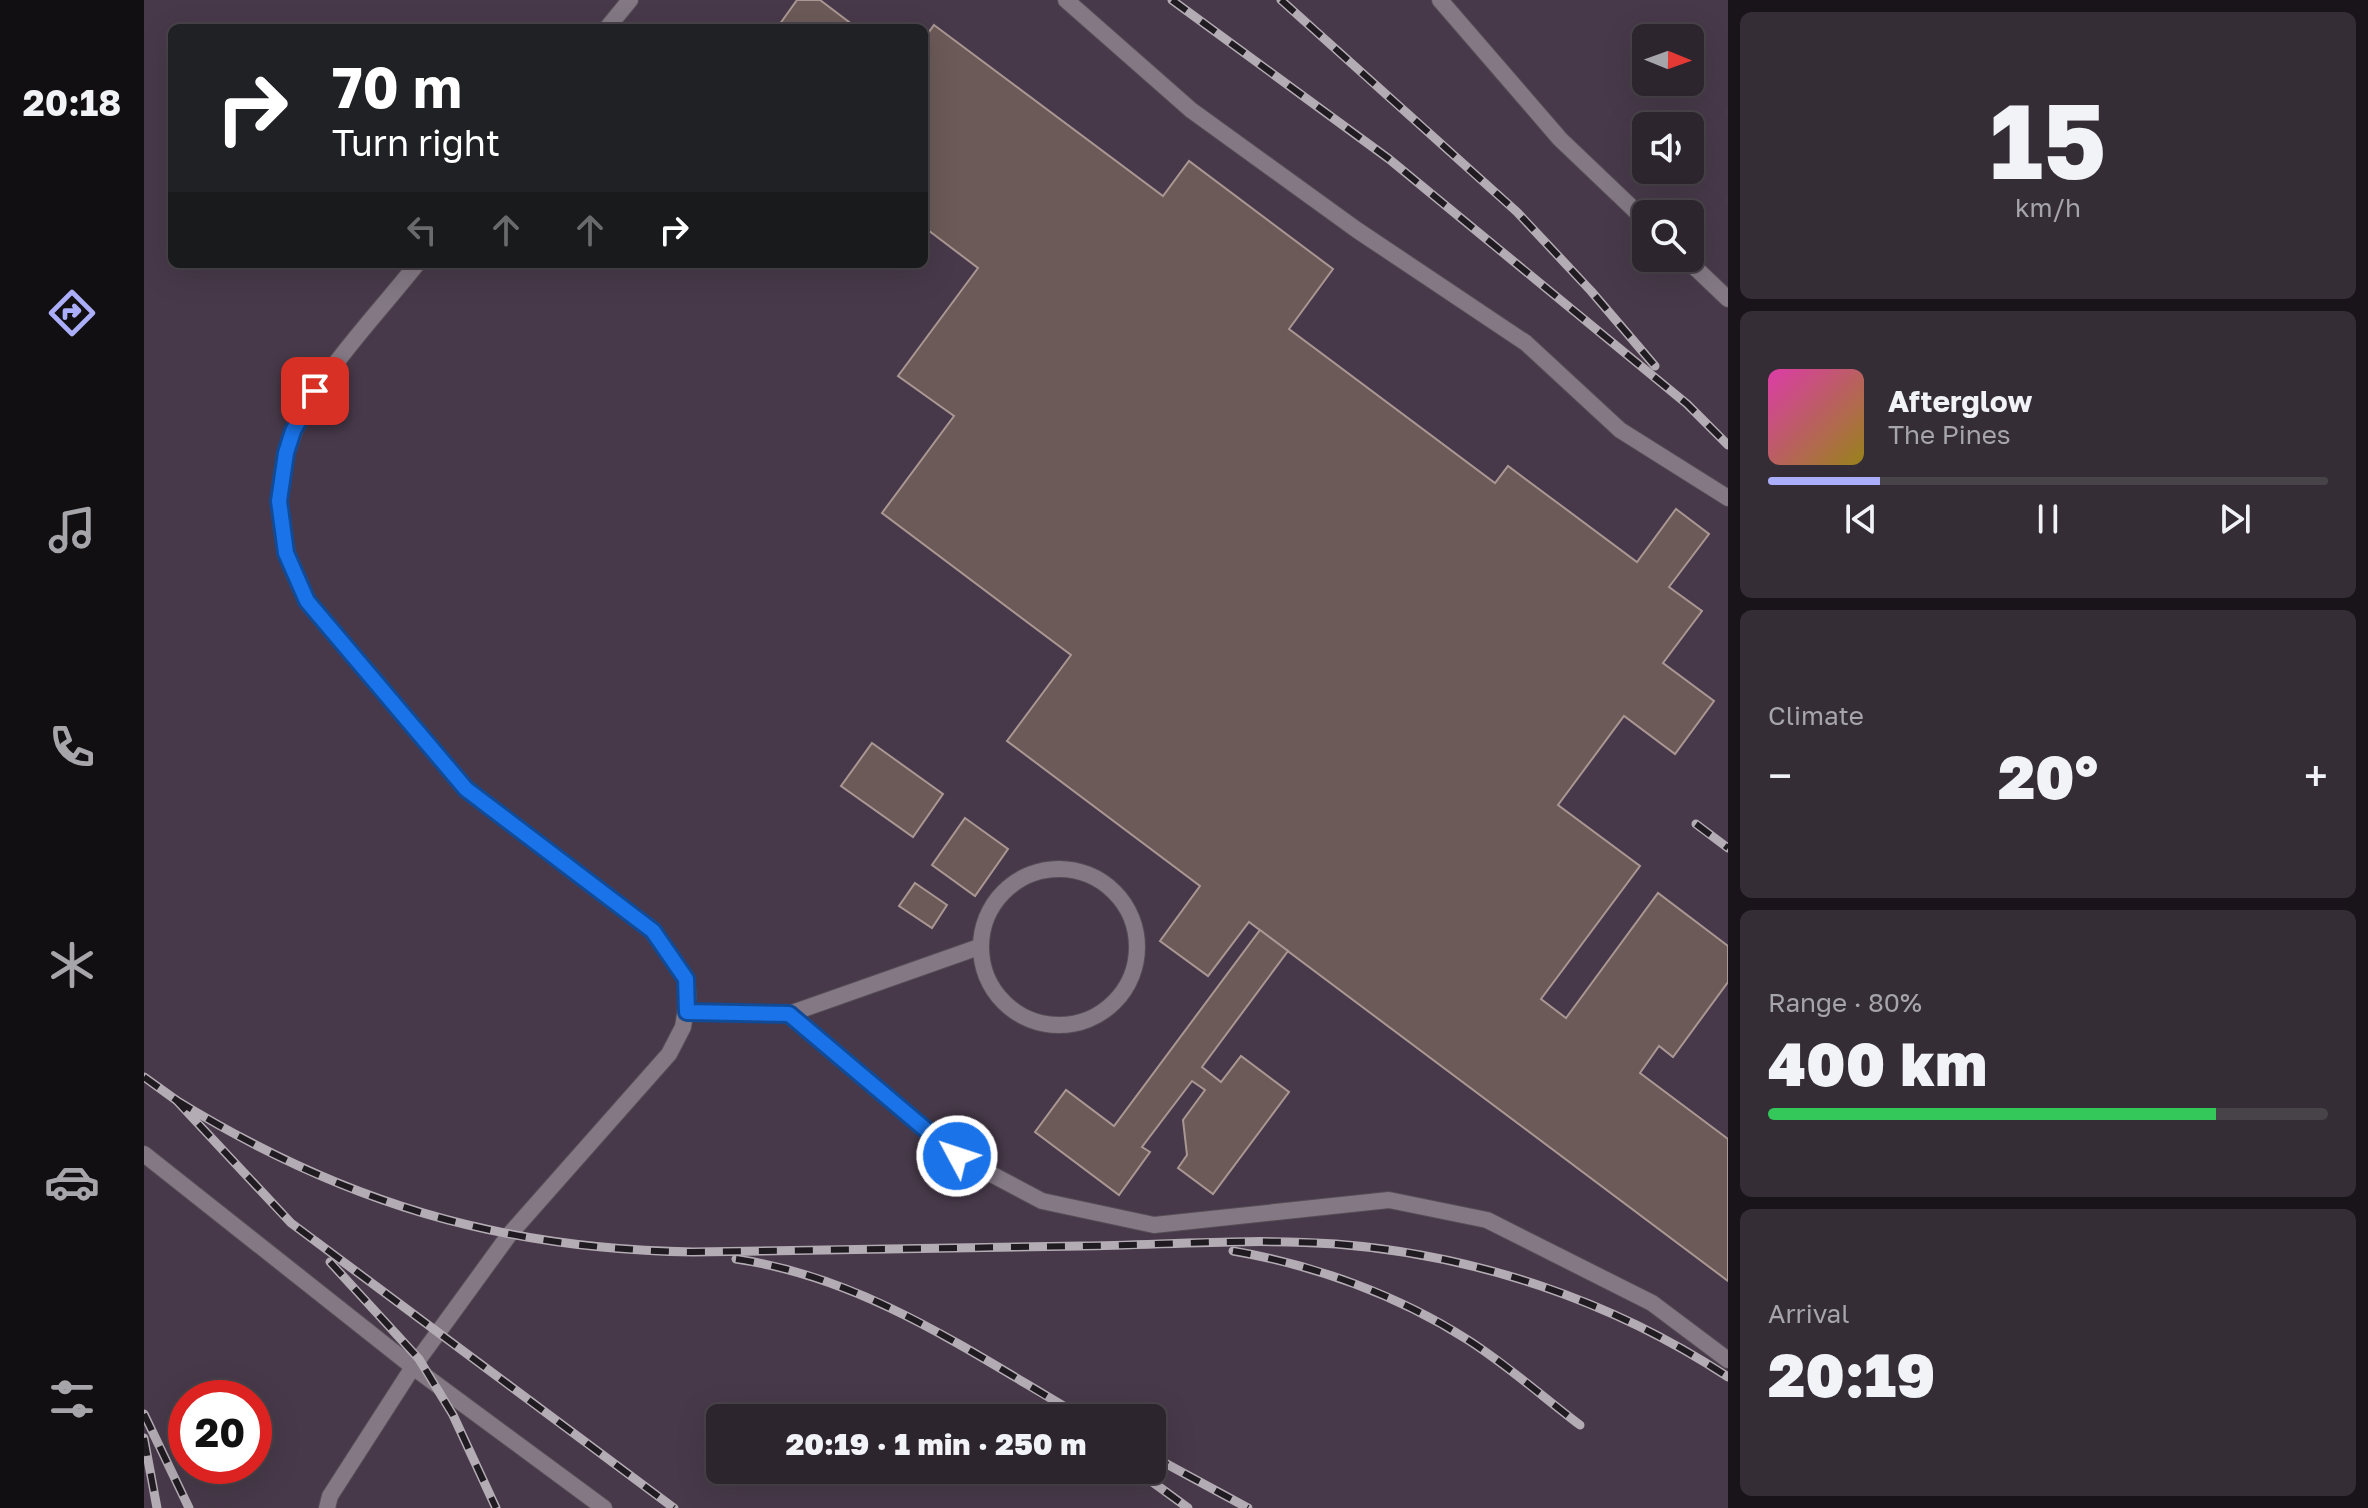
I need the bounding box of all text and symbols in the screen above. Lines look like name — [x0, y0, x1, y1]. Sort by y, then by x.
north arrow — [1632, 24, 1704, 96]
map controls — [1632, 24, 1704, 272]
text: 70 m — [332, 53, 462, 120]
icon: right — [200, 56, 304, 160]
text: 15 — [1989, 77, 2107, 202]
text: 20:18 — [23, 81, 121, 124]
button: sound — [1632, 112, 1704, 184]
text: Turn right — [332, 121, 500, 164]
text: km/h — [2015, 192, 2081, 223]
button: search — [1632, 200, 1704, 272]
icon: left — [400, 208, 444, 252]
icon: ahead — [484, 208, 528, 252]
icon: ahead — [568, 208, 612, 252]
icon: right — [652, 208, 696, 252]
icon: directions — [44, 285, 100, 341]
pin — [281, 357, 349, 425]
icon: arrive — [293, 369, 337, 413]
text: Afterglow — [1888, 383, 2032, 419]
text: The Pines — [1888, 419, 2011, 450]
icon: previous — [1839, 497, 1883, 541]
icon: pause — [2026, 497, 2070, 541]
icon: next — [2213, 497, 2257, 541]
icon: music — [44, 502, 100, 558]
text: Climate — [1768, 700, 1864, 731]
icon: phone — [44, 719, 100, 775]
text: 20° — [1998, 740, 2098, 812]
text: − — [1768, 749, 1792, 802]
text: + — [2304, 749, 2328, 802]
icon: climate — [44, 937, 100, 993]
text: Range · 80% — [1768, 987, 1922, 1018]
text: 400 km — [1768, 1027, 1987, 1099]
position arrow — [915, 1114, 999, 1198]
icon: car — [44, 1154, 100, 1210]
text: Arrival — [1768, 1298, 1849, 1329]
text: 20:19 — [1768, 1338, 1935, 1410]
icon: filters — [44, 1371, 100, 1427]
speed limit sign: 20 — [168, 1380, 272, 1484]
text: 20:19 · 1 min · 250 m — [786, 1426, 1086, 1462]

